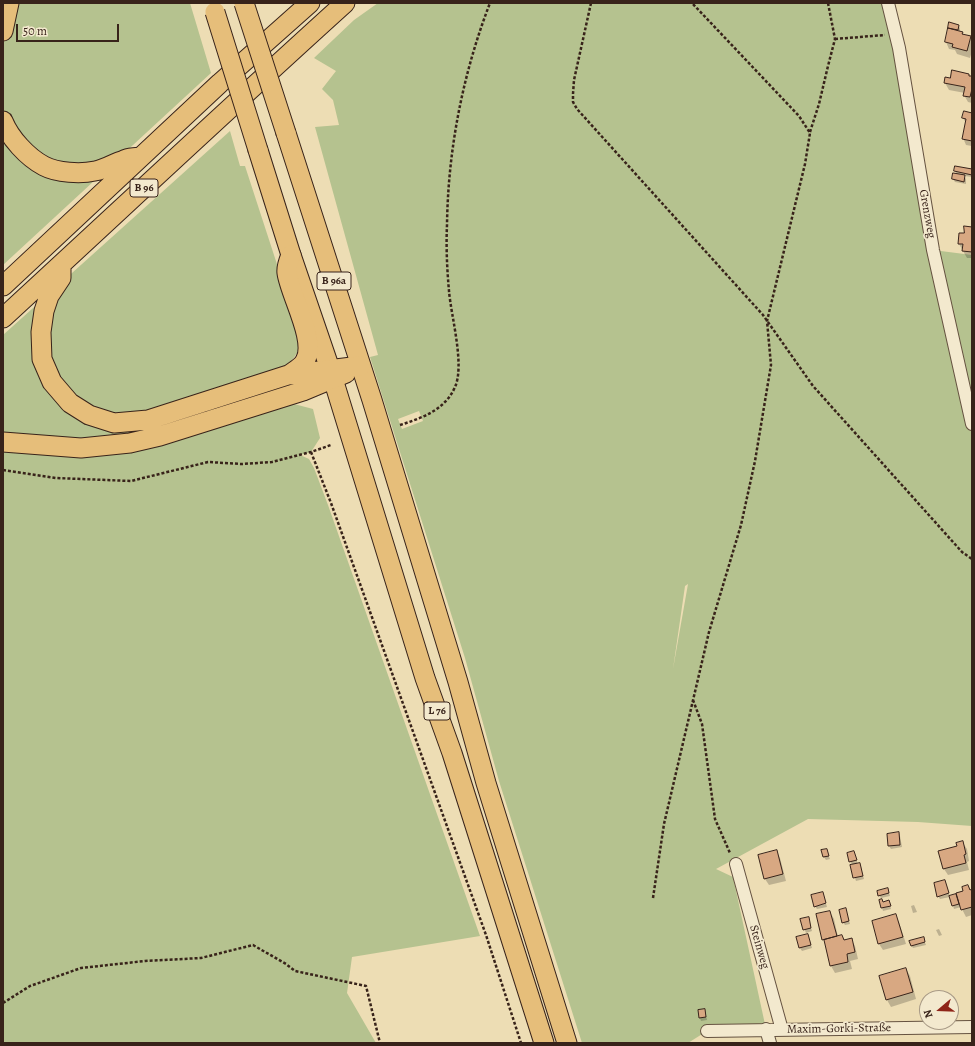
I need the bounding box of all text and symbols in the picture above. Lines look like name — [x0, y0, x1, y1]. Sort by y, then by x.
scale bar — [18, 16, 121, 42]
text: 50 m — [23, 23, 47, 39]
road number: B 96 — [130, 179, 158, 197]
street label: Grenzweg — [916, 188, 938, 240]
road number: B 96a — [317, 272, 351, 290]
road number: L 76 — [424, 702, 450, 720]
street label: Steinweg — [746, 923, 772, 971]
north arrow — [919, 990, 959, 1030]
text: N — [920, 1008, 937, 1020]
street label: Maxim-Gorki-Straße — [787, 1021, 891, 1037]

